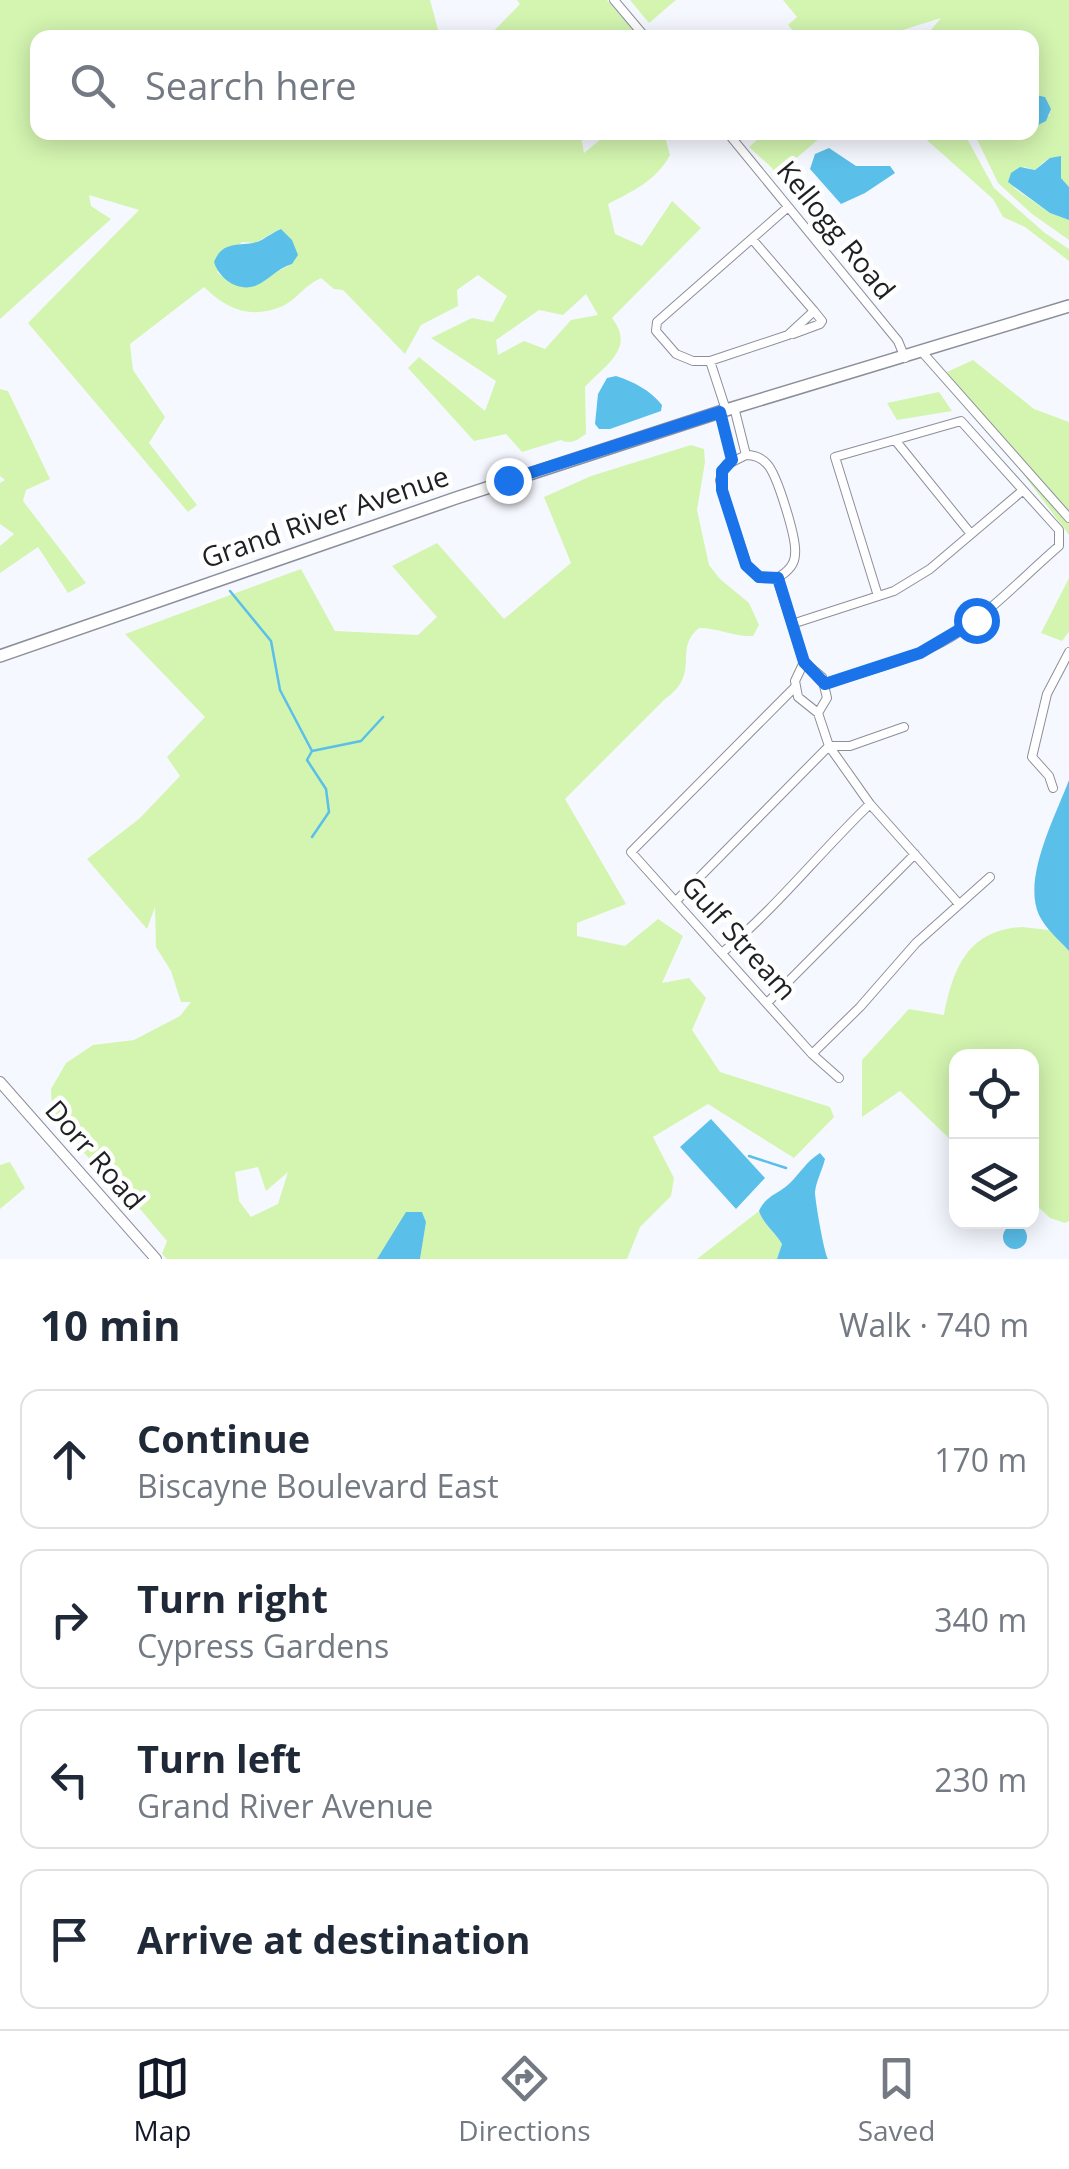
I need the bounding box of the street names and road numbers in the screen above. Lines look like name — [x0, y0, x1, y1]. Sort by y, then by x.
street label: Kellogg Road — [769, 152, 905, 307]
street label: Grand River Avenue — [196, 456, 453, 576]
street label: Gulf Stream — [674, 867, 806, 1008]
street label: Dorr Road — [37, 1091, 154, 1217]

